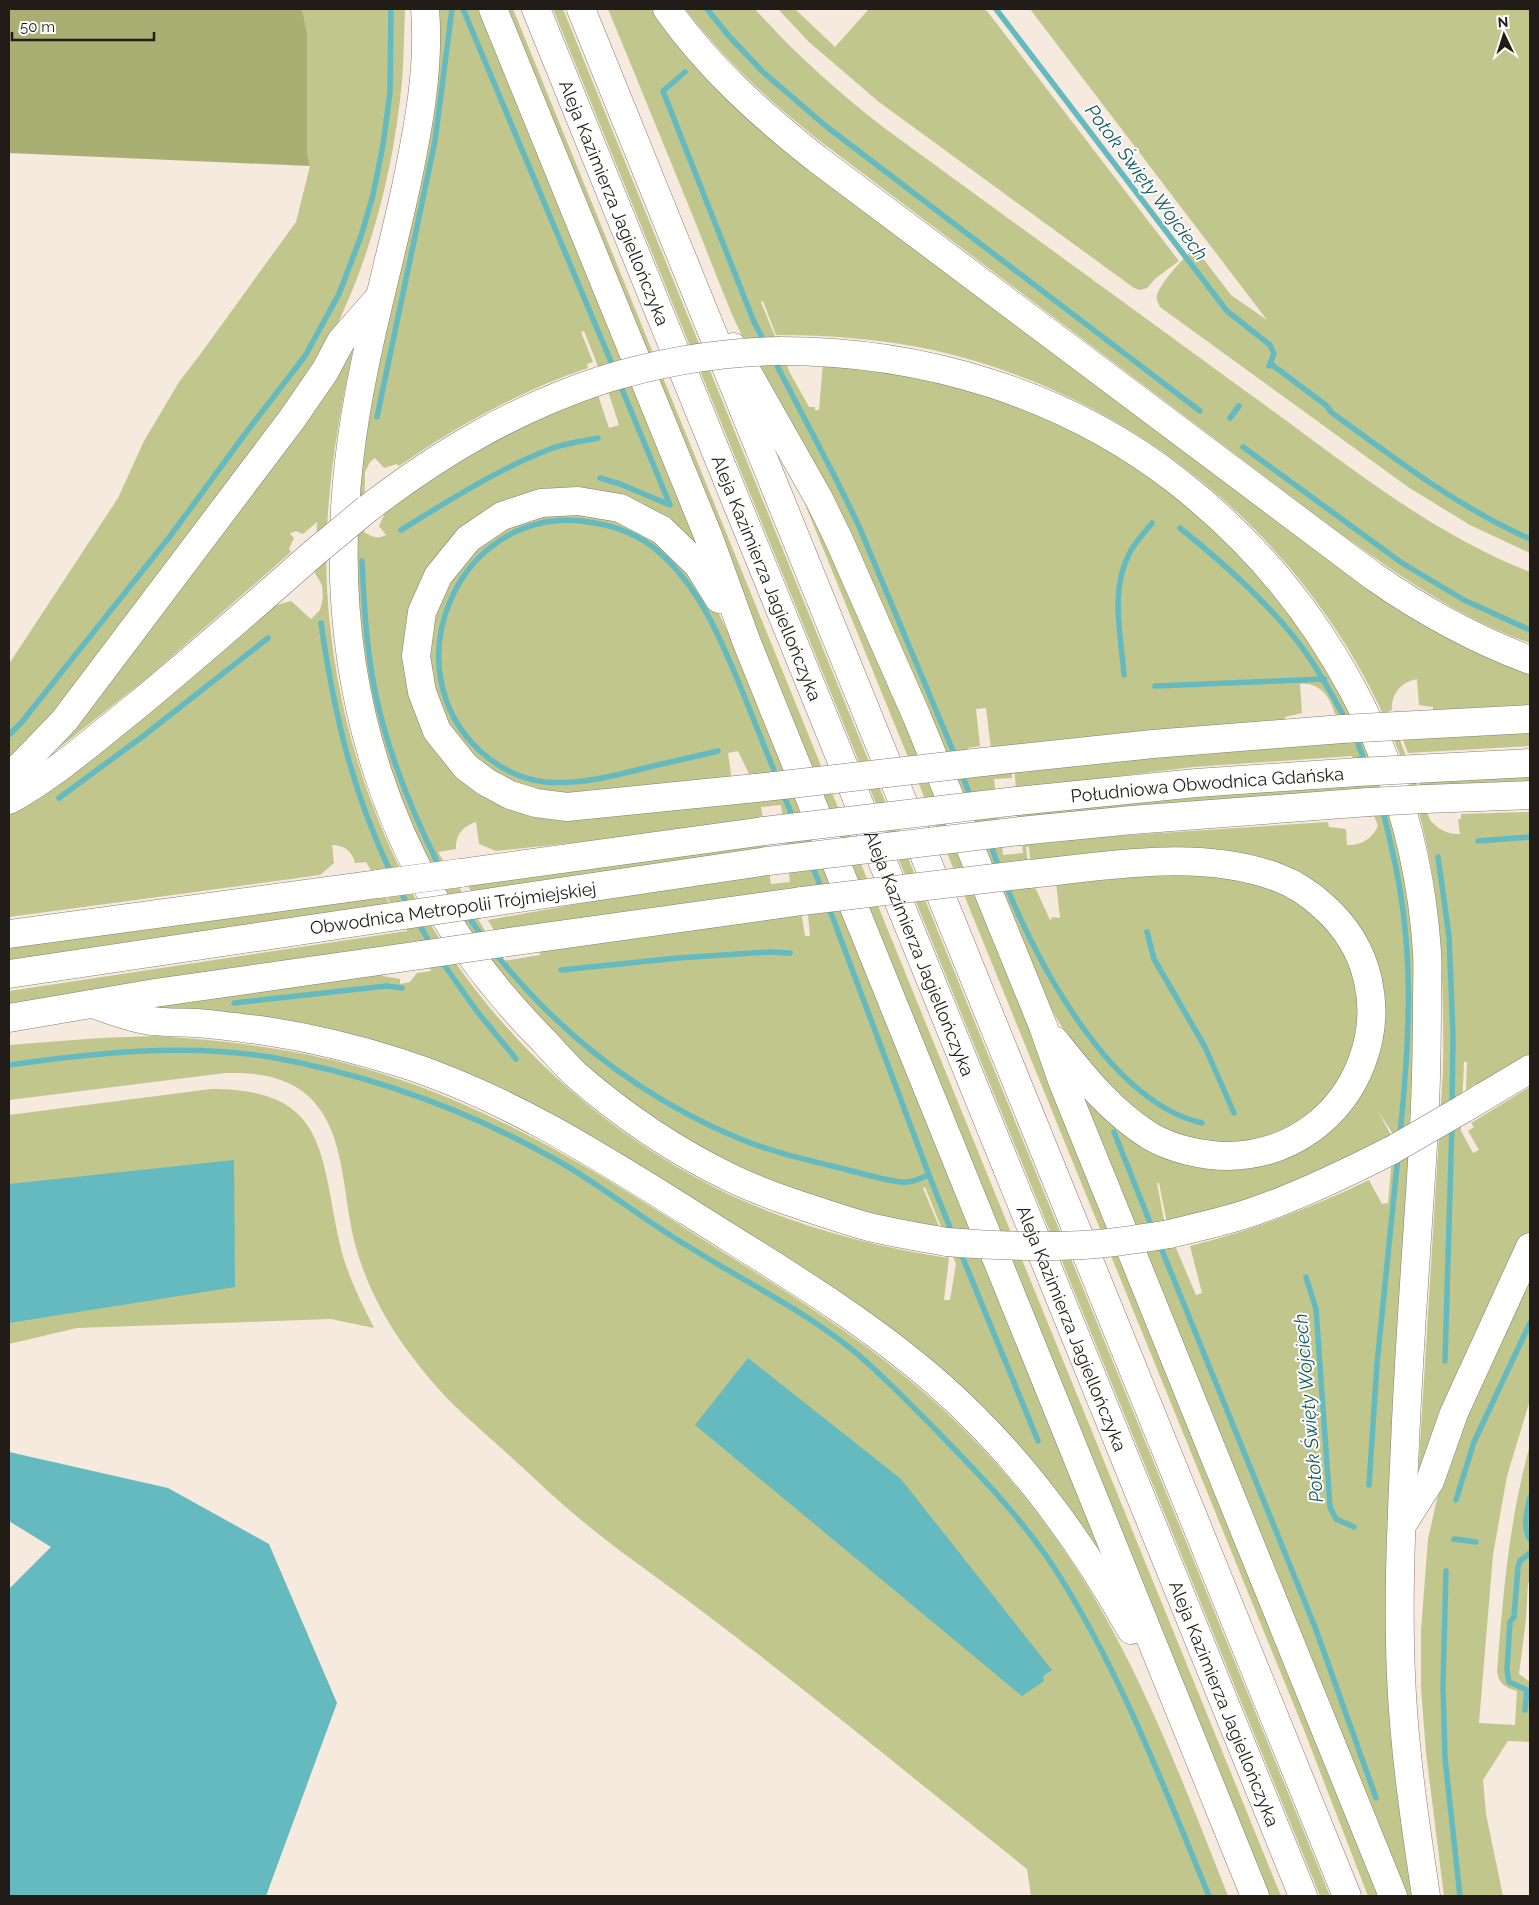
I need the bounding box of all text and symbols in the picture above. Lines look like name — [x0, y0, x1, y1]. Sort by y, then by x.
scale bar — [12, 10, 155, 42]
north arrow — [1479, 10, 1529, 60]
text: N — [1497, 14, 1509, 30]
text: 50 m — [20, 18, 55, 36]
street label: Aleja Kazimierza Jagiellończyka — [555, 77, 674, 329]
water label: Potok Święty Wojciech — [1081, 100, 1213, 264]
street label: Aleja Kazimierza Jagiellończyka — [708, 452, 827, 704]
street label: Południowa Obwodnica Gdańska — [1070, 762, 1345, 806]
street label: Aleja Kazimierza Jagiellończyka — [860, 827, 979, 1079]
street label: Obwodnica Metropolii Trójmiejskiej — [309, 878, 597, 938]
street label: Aleja Kazimierza Jagiellończyka — [1013, 1202, 1132, 1454]
water label: Potok Święty Wojciech — [1289, 1313, 1327, 1503]
street label: Aleja Kazimierza Jagiellończyka — [1165, 1577, 1284, 1829]

